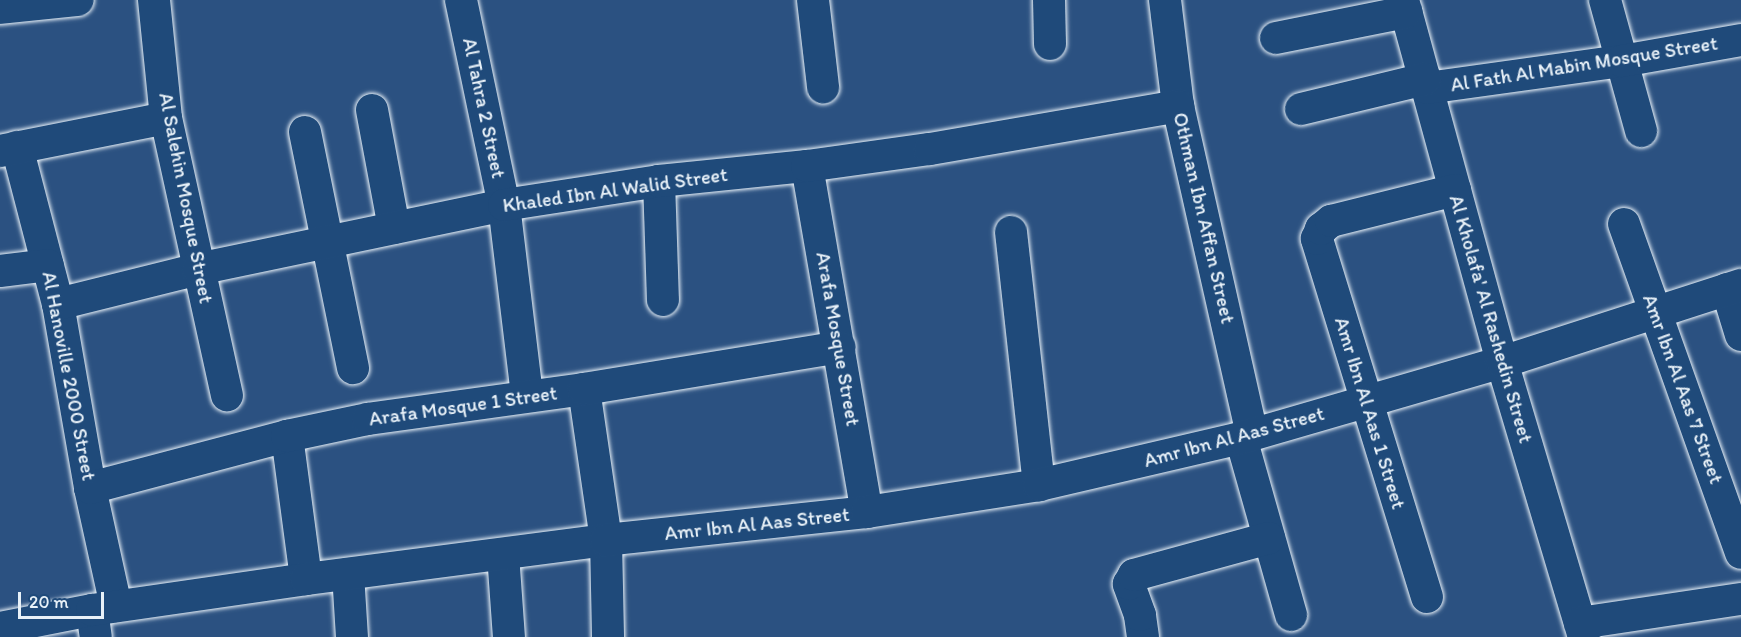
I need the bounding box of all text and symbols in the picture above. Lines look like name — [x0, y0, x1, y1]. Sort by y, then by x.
street label: Al Fath Al Mabin Mosque Street — [1450, 31, 1718, 97]
street label: Al Tahra 2 Street — [457, 35, 511, 181]
street label: Al Salehin Mosque Street — [154, 91, 218, 305]
street label: Othman Ibn Affan Street — [1168, 111, 1240, 325]
street label: Khaled Ibn Al Walid Street — [501, 162, 729, 218]
street label: Al Kholafa' Al Rashedin Street — [1444, 192, 1538, 446]
street label: Arafa Mosque Street — [811, 250, 865, 428]
street label: Al Hanoville 2000 Street — [37, 269, 101, 483]
street label: Amr Ibn Al Aas 7 Street — [1637, 290, 1729, 488]
street label: Amr Ibn Al Aas 1 Street — [1329, 313, 1411, 513]
street label: Arafa Mosque 1 Street — [367, 381, 559, 431]
street label: Amr Ibn Al Aas Street — [1141, 401, 1327, 473]
street label: Amr Ibn Al Aas Street — [663, 502, 851, 546]
scale bar — [21, 580, 106, 618]
text: 20 m — [29, 591, 69, 613]

